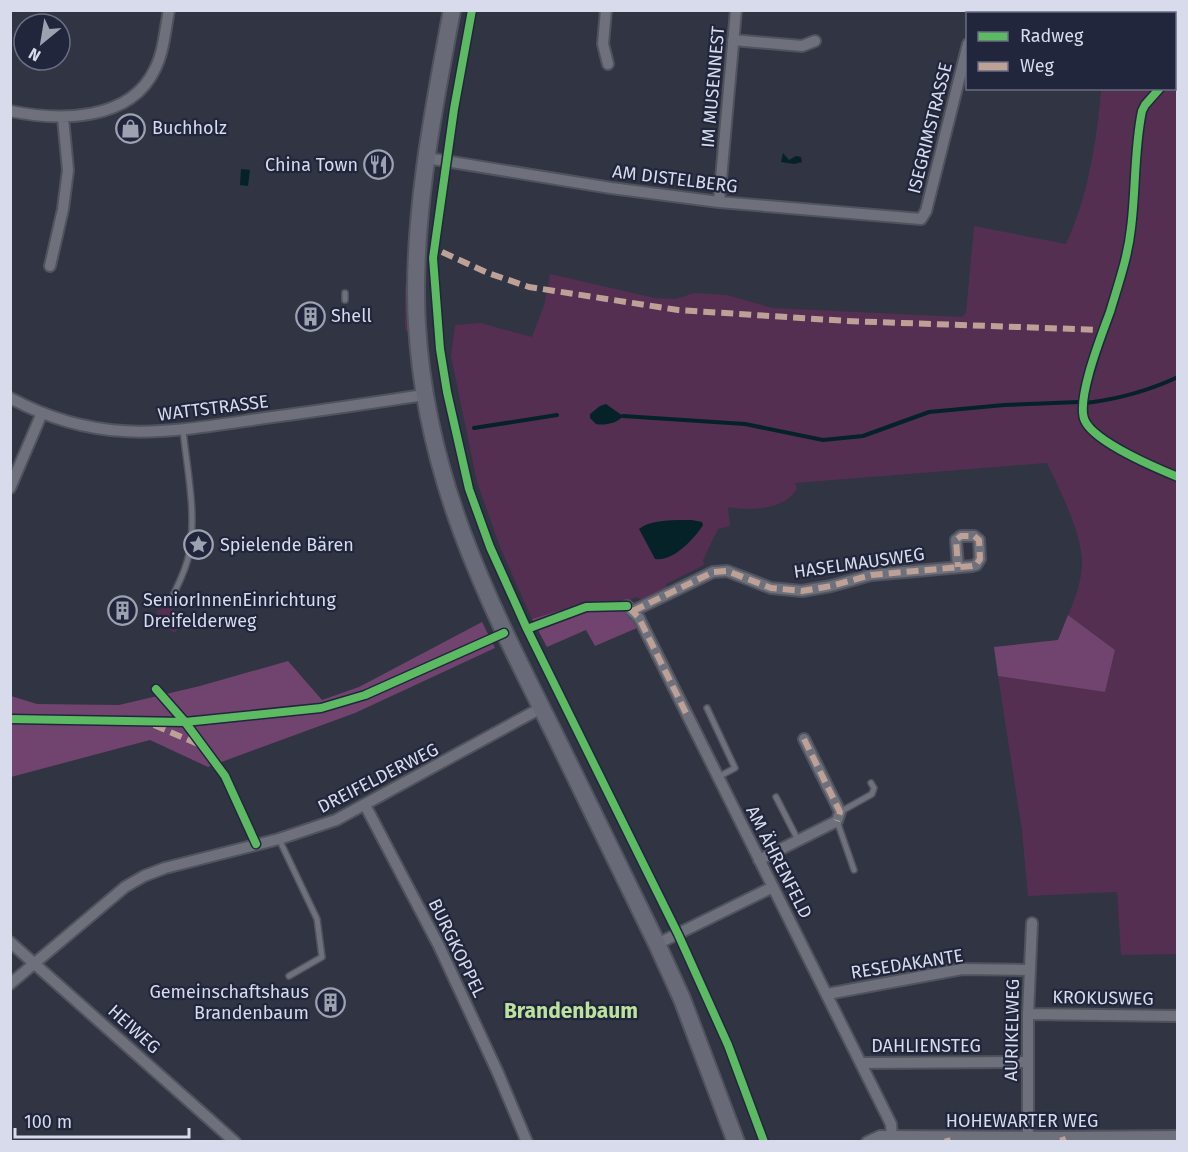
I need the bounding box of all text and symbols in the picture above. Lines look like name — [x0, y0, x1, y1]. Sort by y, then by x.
north arrow — [12, 12, 72, 72]
legend — [966, 12, 1176, 90]
street label: IM MUSENNEST — [697, 25, 729, 149]
text: Radweg — [1020, 25, 1084, 47]
text: N — [25, 44, 44, 65]
text: Weg — [1020, 55, 1054, 77]
street label: ISEGRIMSTRASSE — [903, 60, 957, 196]
shop icon: Buchholz — [115, 112, 147, 144]
place label: Buchholz — [152, 117, 227, 139]
restaurant icon: China Town — [363, 149, 395, 181]
place label: China Town — [265, 154, 358, 176]
street label: AM DISTELBERG — [611, 160, 739, 198]
building icon: Shell — [294, 300, 326, 332]
place label: Shell — [331, 305, 372, 327]
street label: WATTSTRASSE — [156, 390, 270, 426]
place icon: Spielende Bären — [183, 529, 215, 561]
place label: Spielende Bären — [220, 534, 354, 556]
street label: HASELMAUSWEG — [792, 543, 926, 583]
place label: SeniorInnenEinrichtung Dreifelderweg — [143, 589, 336, 632]
building icon: SeniorInnenEinrichtung Dreifelderweg — [106, 594, 138, 626]
street label: DREIFELDERWEG — [314, 738, 442, 818]
street label: AM ÄHRENFELD — [741, 802, 817, 922]
street label: BURGKOPPEL — [424, 895, 490, 1001]
street label: RESEDAKANTE — [849, 944, 965, 984]
street label: AURIKELWEG — [1000, 979, 1024, 1081]
place label: Gemeinschaftshaus Brandenbaum — [149, 981, 309, 1024]
building icon: Gemeinschaftshaus Brandenbaum — [314, 986, 346, 1018]
street label: KROKUSWEG — [1052, 986, 1154, 1010]
district label: Brandenbaum — [504, 998, 638, 1024]
street label: HEIWEG — [103, 1000, 165, 1058]
street label: DAHLIENSTEG — [871, 1035, 981, 1057]
scale bar — [15, 1101, 189, 1139]
street label: HOHEWARTER WEG — [946, 1110, 1098, 1132]
text: 100 m — [24, 1111, 72, 1133]

